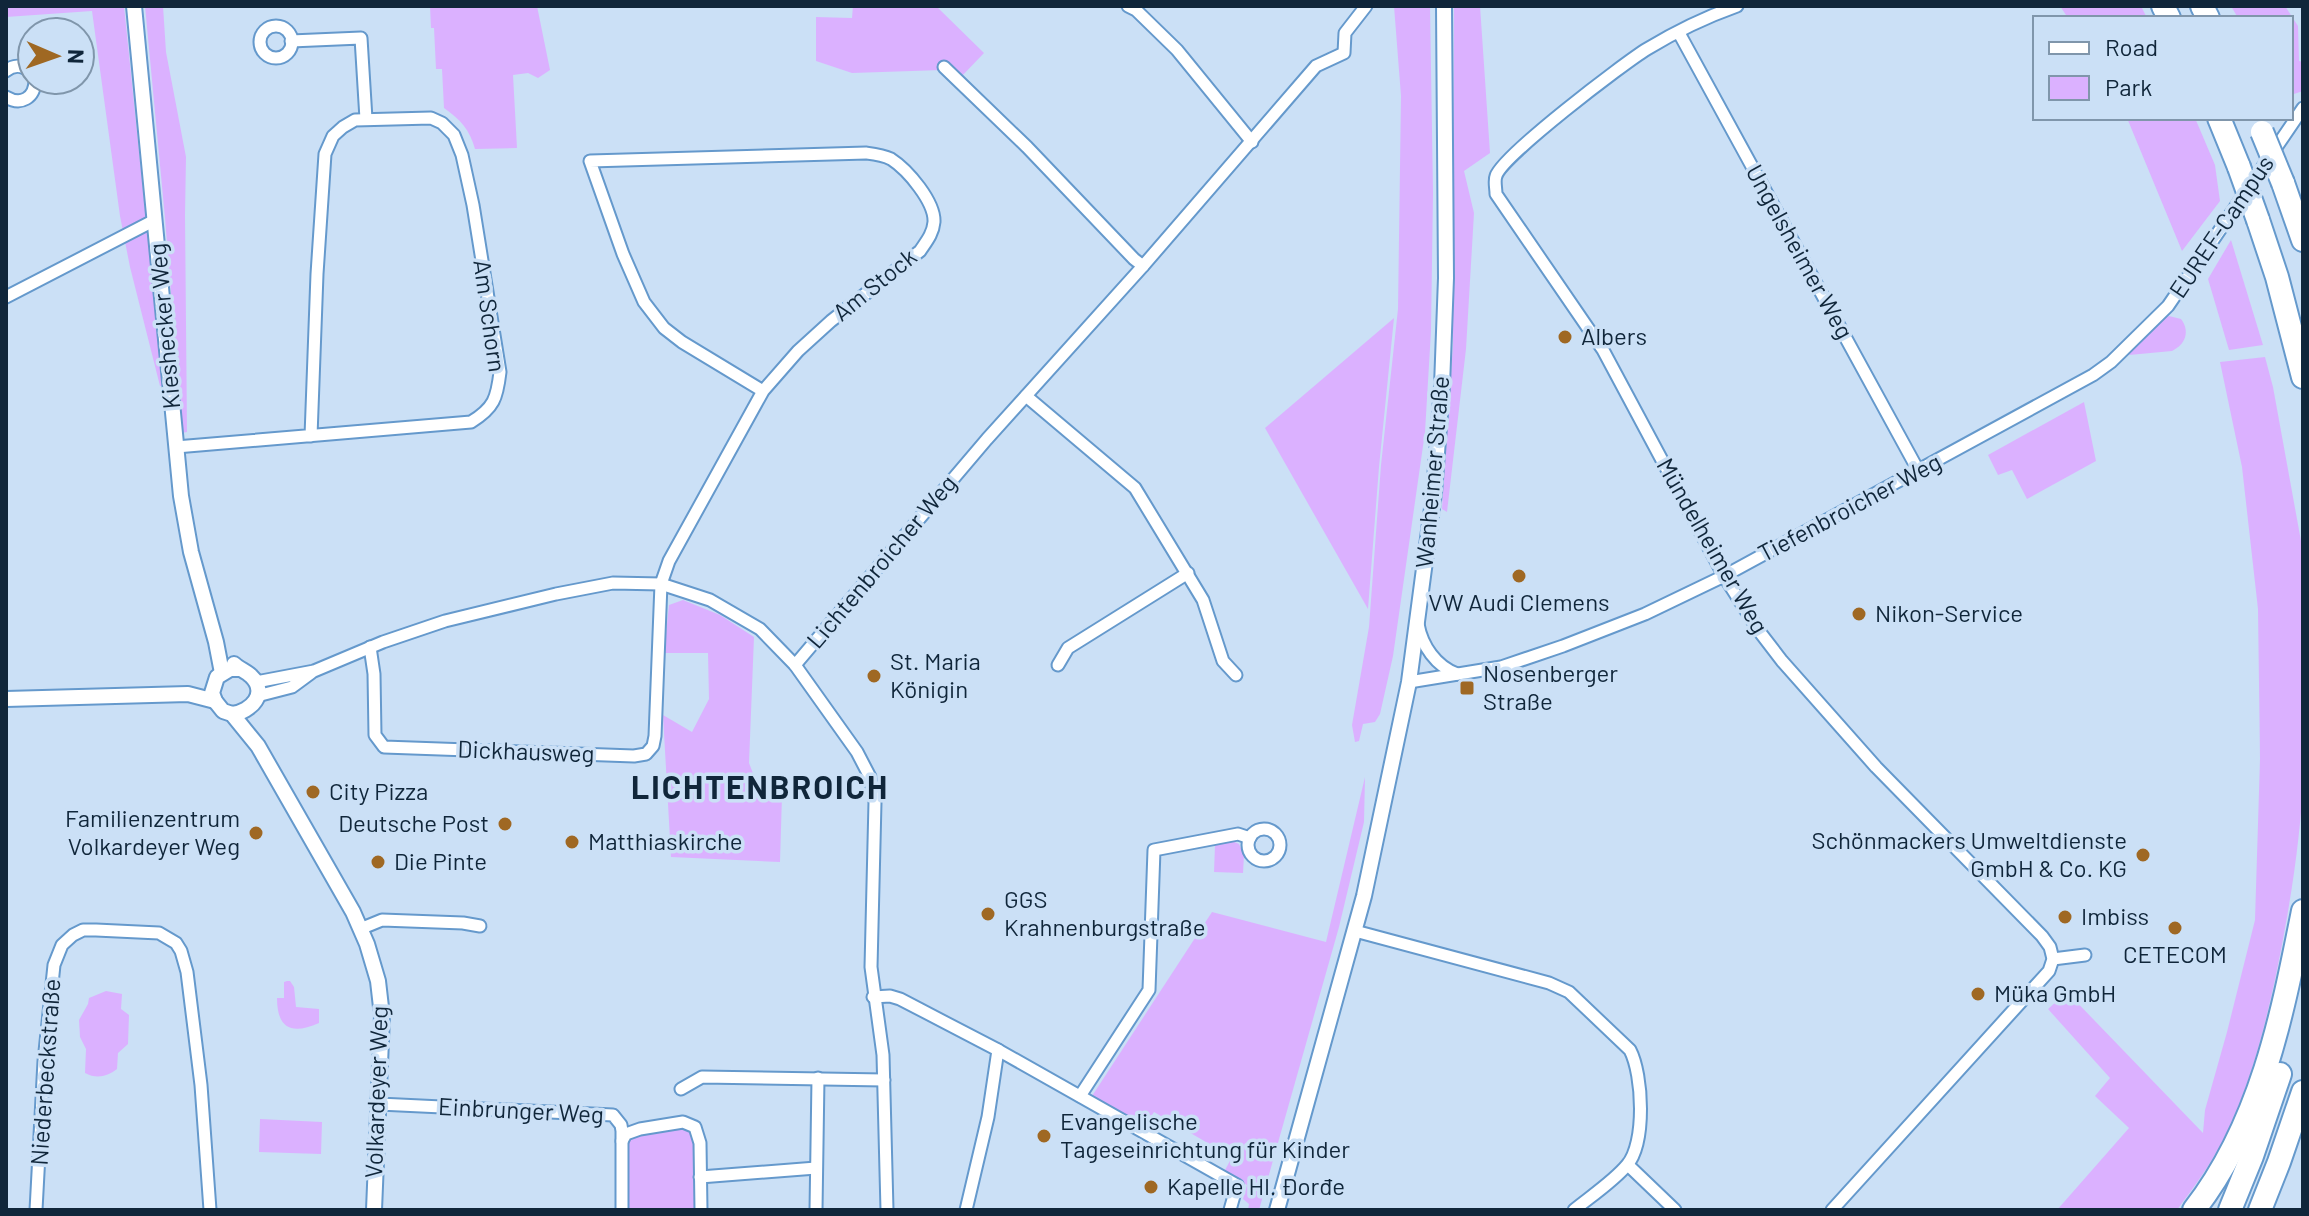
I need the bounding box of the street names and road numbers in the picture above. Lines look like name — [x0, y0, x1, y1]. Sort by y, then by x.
street label: EUREF-Campus — [2162, 149, 2279, 303]
street label: Ungelsheimer Weg — [1741, 159, 1860, 343]
street label: Am Stock — [826, 241, 922, 326]
street label: Kieshecker Weg — [142, 242, 185, 410]
street label: Am Schorn — [468, 258, 513, 374]
street label: Wanheimer Straße — [1409, 375, 1454, 569]
street label: Tiefenbroicher Weg — [1753, 446, 1946, 567]
street label: Mündelheimer Weg — [1651, 452, 1775, 638]
street label: Lichtenbroicher Weg — [800, 468, 962, 654]
street label: Dickhausweg — [457, 734, 595, 767]
street label: Niederbeckstraße — [24, 977, 66, 1166]
street label: Volkardeyer Weg — [358, 1005, 393, 1179]
street label: Einbrunger Weg — [437, 1091, 605, 1128]

